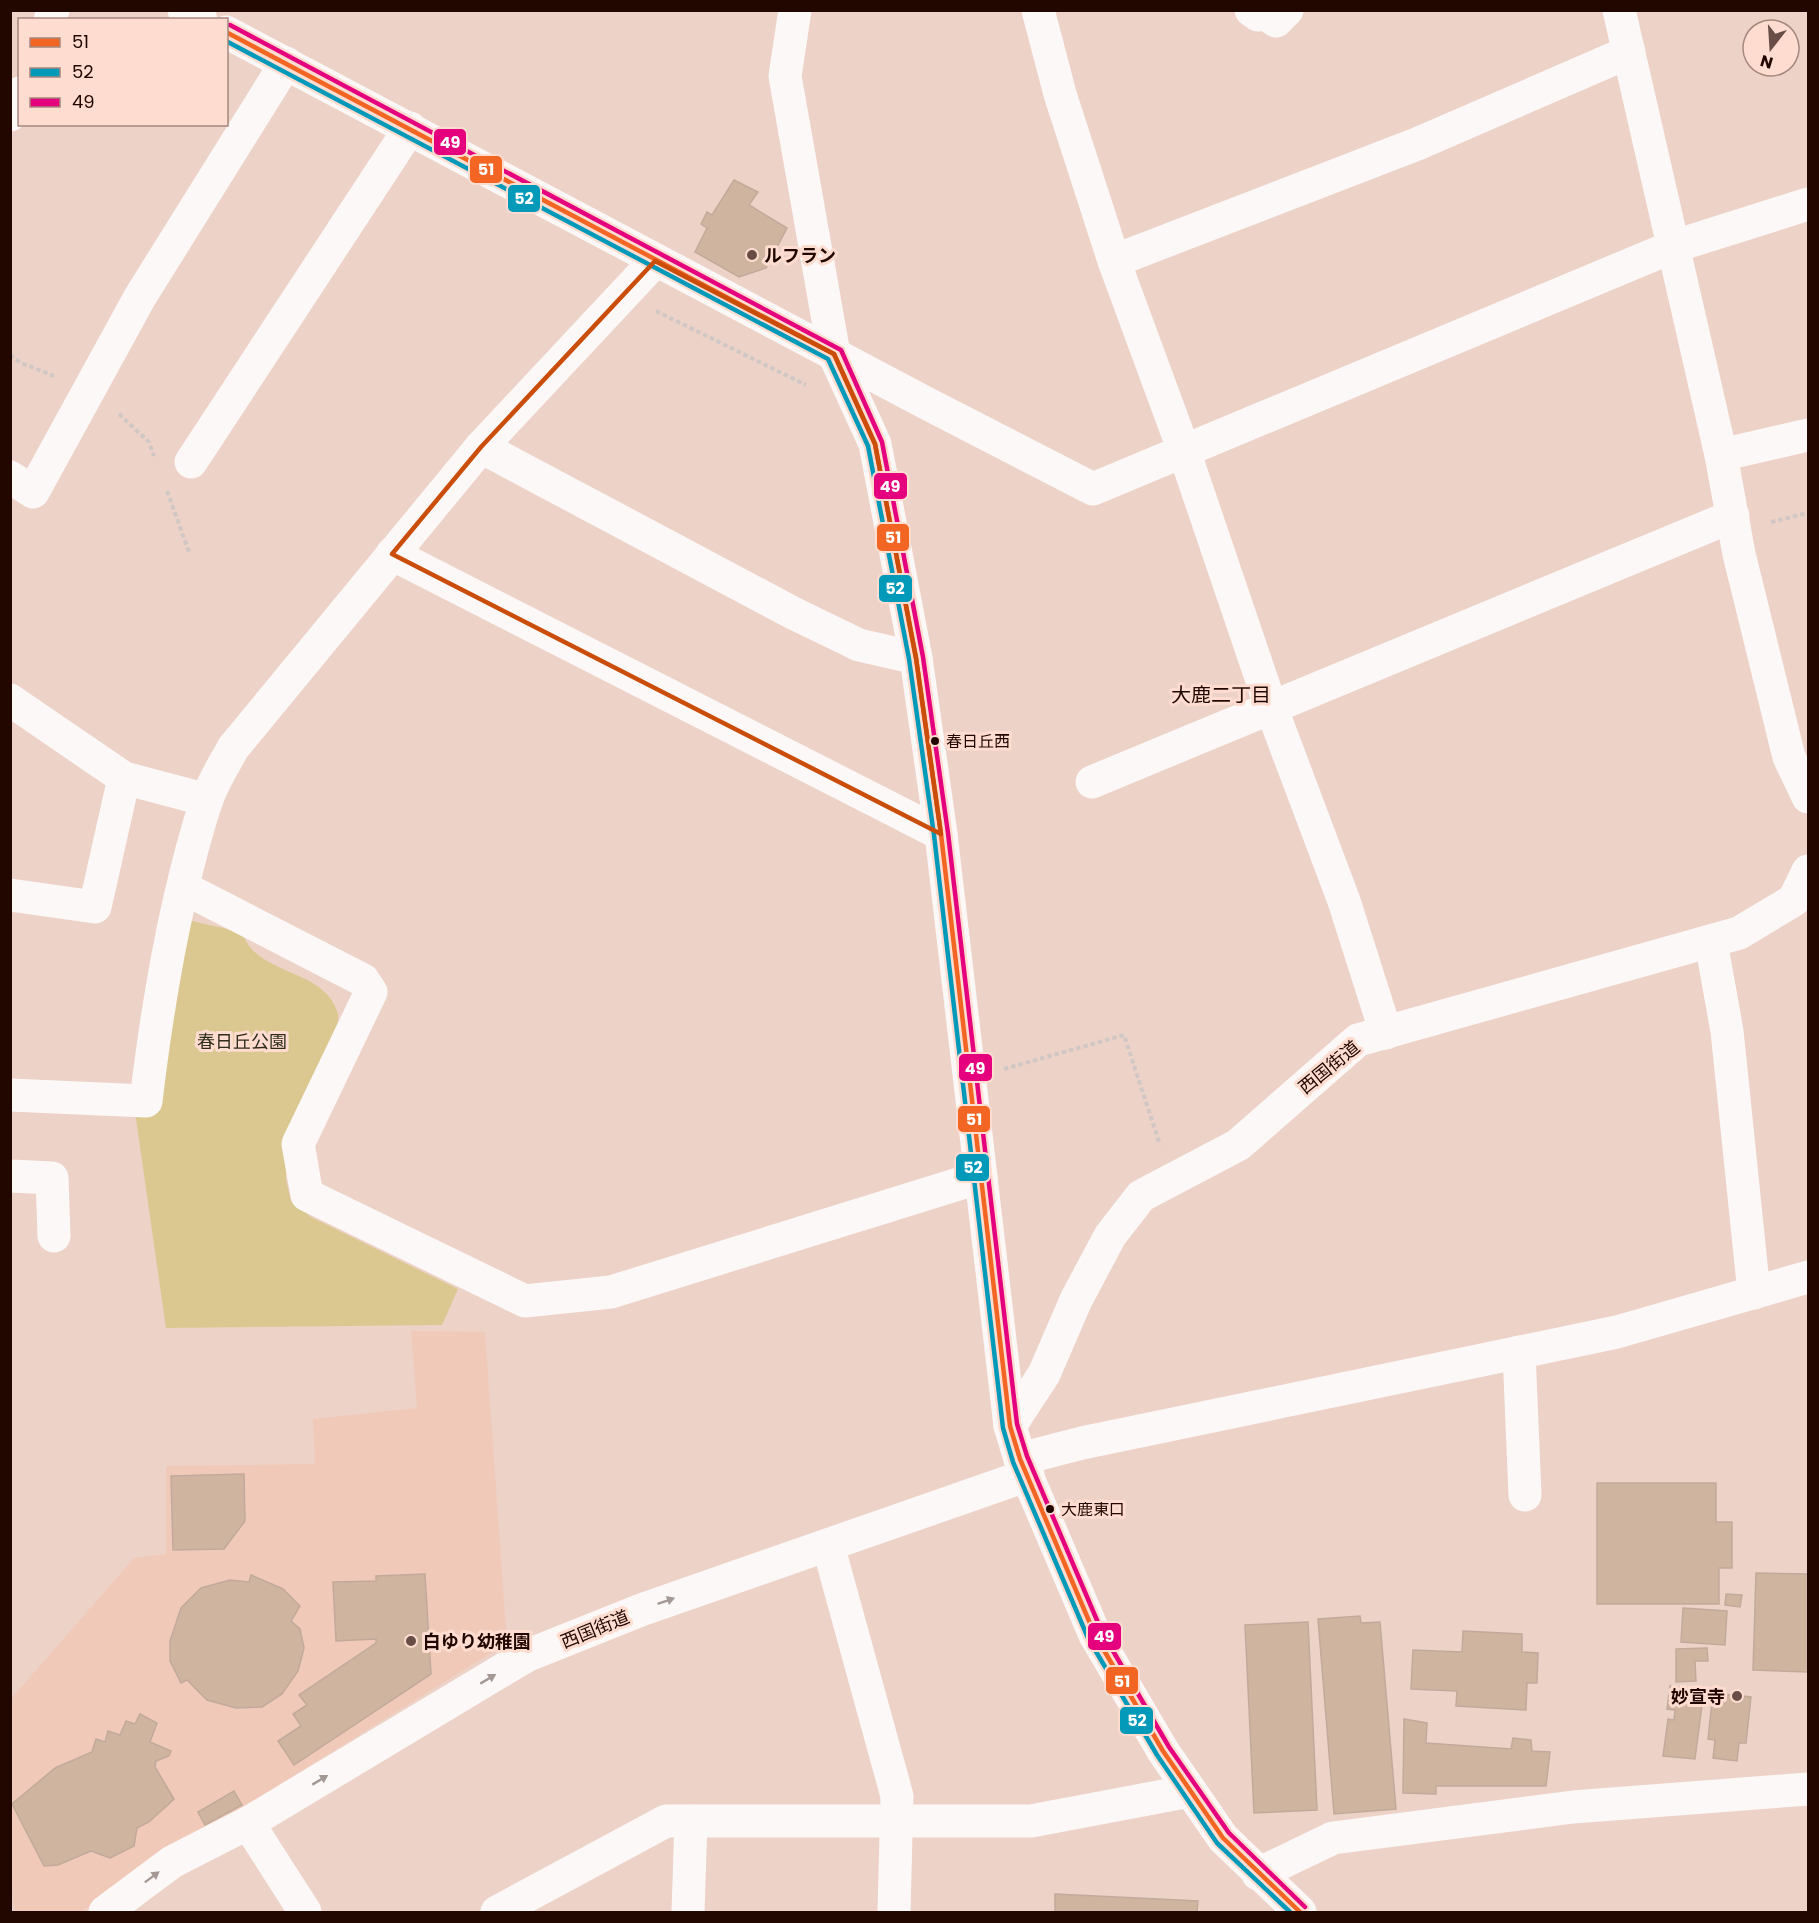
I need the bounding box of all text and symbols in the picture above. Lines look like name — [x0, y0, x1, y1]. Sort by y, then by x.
legend — [18, 18, 228, 126]
north arrow — [1741, 18, 1801, 78]
text: 51 — [72, 29, 89, 54]
text: N — [1758, 49, 1776, 75]
text: 52 — [72, 59, 94, 84]
text: 49 — [72, 89, 95, 114]
line badge: 49 — [433, 128, 467, 156]
text: 49 — [440, 131, 460, 154]
line badge: 51 — [469, 155, 503, 184]
text: 51 — [478, 158, 494, 181]
line badge: 52 — [507, 184, 541, 213]
text: 52 — [514, 187, 534, 210]
place label: ルフラン — [764, 243, 836, 268]
marker: ルフラン — [745, 248, 759, 262]
line badge: 49 — [873, 472, 908, 500]
text: 49 — [880, 475, 900, 498]
line badge: 51 — [876, 523, 910, 552]
text: 51 — [885, 526, 901, 549]
line badge: 52 — [878, 574, 913, 603]
text: 52 — [885, 577, 905, 600]
district label: 大鹿二丁目 — [1171, 681, 1271, 709]
place label: 春日丘西 — [946, 730, 1010, 753]
marker: 春日丘西 — [929, 735, 941, 747]
park label: 春日丘公園 — [197, 1029, 287, 1054]
street label: 西国街道 — [1293, 1035, 1365, 1099]
line badge: 49 — [958, 1053, 993, 1082]
text: 49 — [965, 1057, 985, 1080]
line badge: 51 — [957, 1105, 991, 1133]
text: 51 — [966, 1108, 982, 1131]
line badge: 52 — [955, 1153, 990, 1182]
text: 52 — [963, 1156, 983, 1179]
place label: 大鹿東口 — [1061, 1498, 1125, 1521]
marker: 大鹿東口 — [1044, 1503, 1056, 1515]
one-way arrow — [657, 1596, 675, 1606]
street label: 西国街道 — [557, 1604, 633, 1654]
line badge: 49 — [1087, 1622, 1122, 1651]
text: 49 — [1094, 1625, 1114, 1648]
place label: 白ゆり幼稚園 — [423, 1629, 531, 1654]
marker: 白ゆり幼稚園 — [404, 1634, 418, 1648]
line badge: 51 — [1105, 1666, 1139, 1695]
text: 51 — [1114, 1670, 1130, 1693]
one-way arrow — [480, 1674, 496, 1685]
place label: 妙宣寺 — [1671, 1684, 1725, 1709]
marker: 妙宣寺 — [1730, 1689, 1744, 1703]
line badge: 52 — [1119, 1706, 1154, 1735]
text: 52 — [1127, 1709, 1147, 1732]
one-way arrow — [312, 1774, 328, 1785]
one-way arrow — [143, 1871, 159, 1883]

